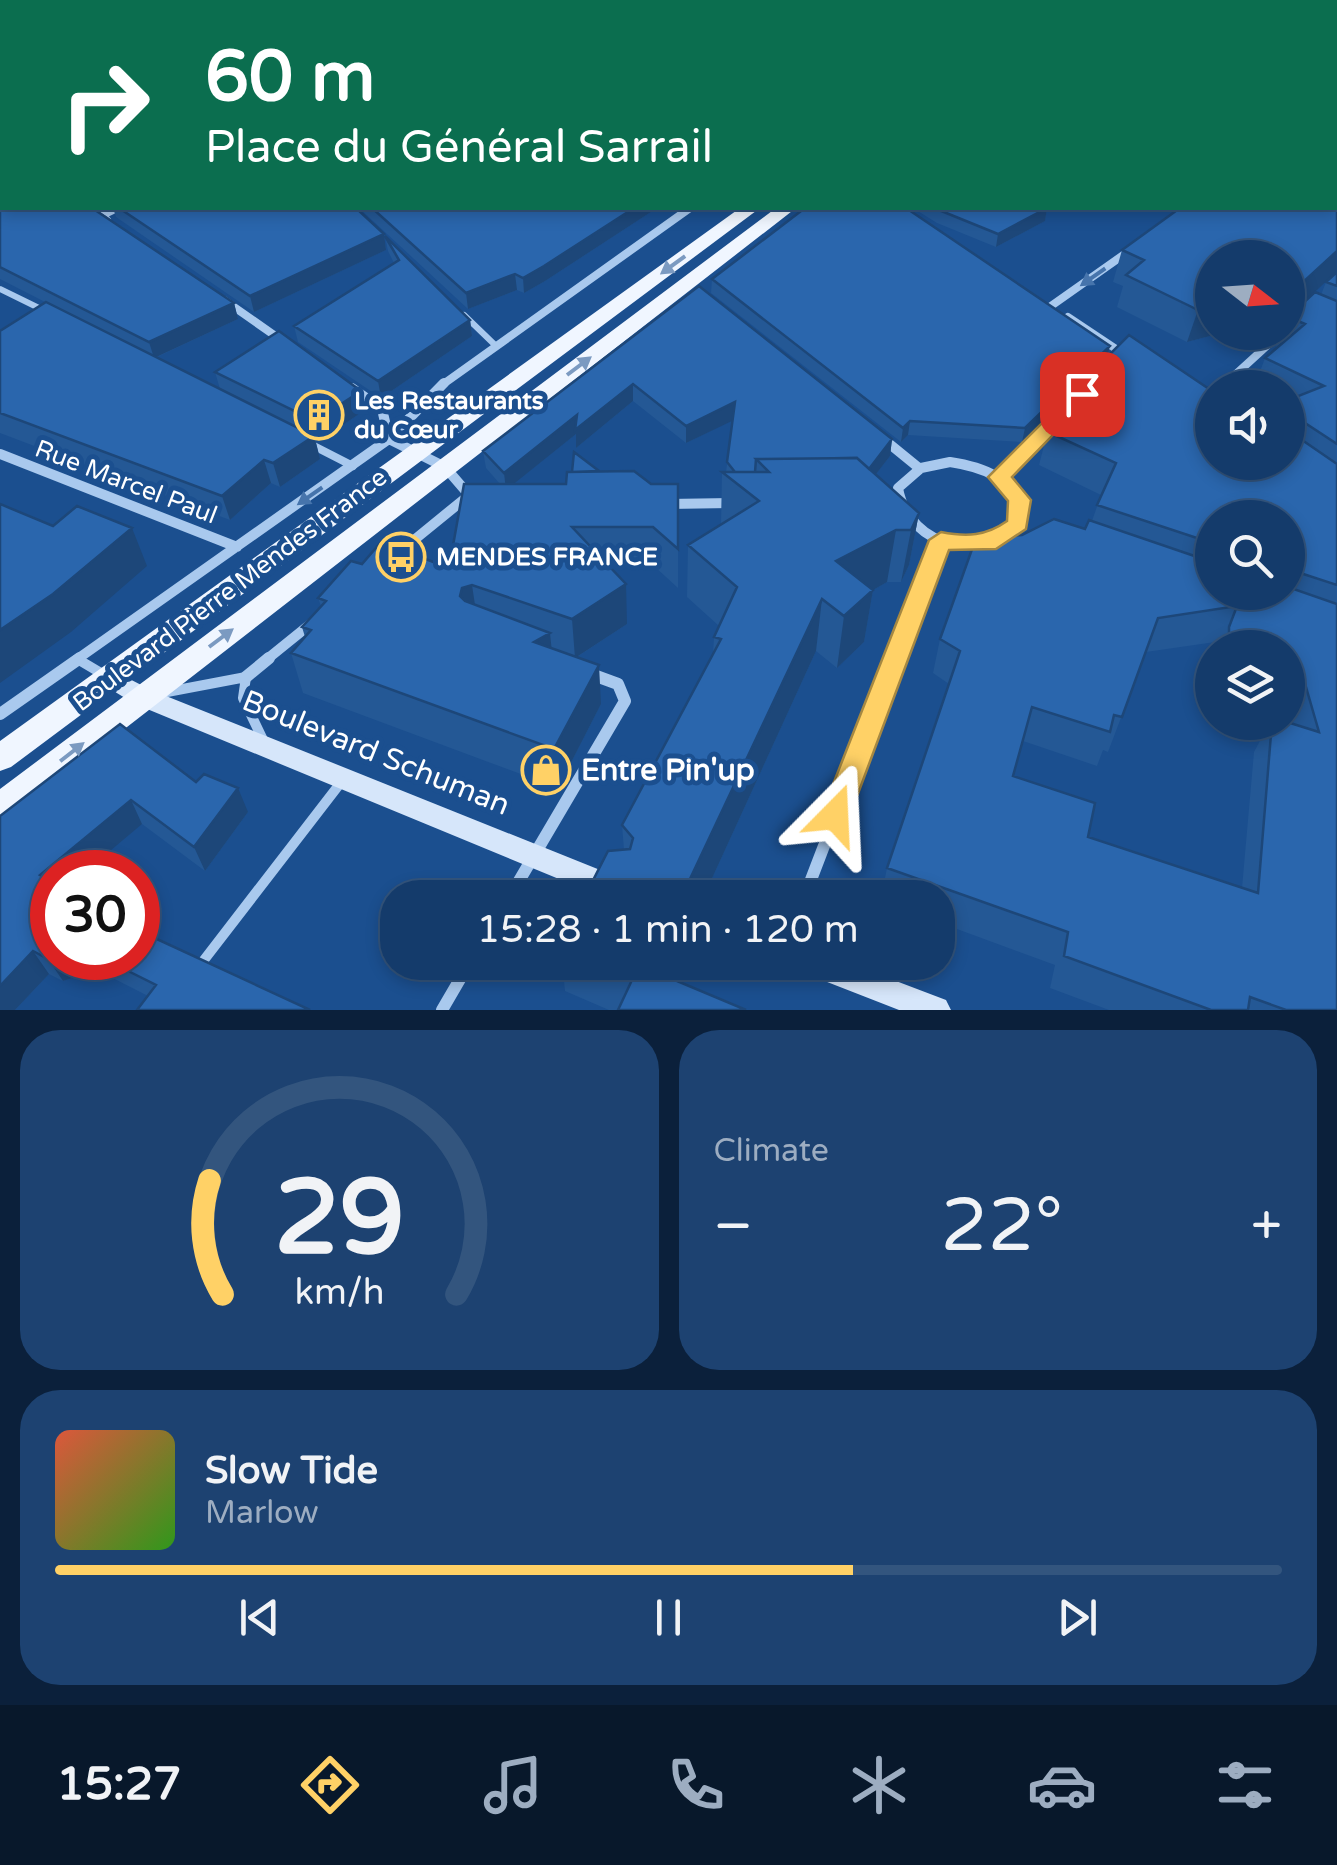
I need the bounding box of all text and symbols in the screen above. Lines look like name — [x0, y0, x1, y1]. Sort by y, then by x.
text: 60 m — [205, 36, 375, 120]
icon: right — [40, 40, 170, 170]
text: Place du Général Sarrail — [205, 121, 713, 175]
north arrow — [1195, 240, 1305, 350]
map controls — [1195, 240, 1305, 740]
one-way arrow — [660, 255, 686, 274]
one-way arrow — [1079, 267, 1106, 286]
pin — [1040, 352, 1125, 437]
one-way arrow — [566, 356, 592, 376]
icon: arrive — [1055, 367, 1110, 422]
button: sound — [1195, 370, 1305, 480]
place label: Les Restaurants du Cœur — [354, 386, 544, 445]
building icon: Les Restaurants du Cœur — [293, 389, 345, 441]
street label: Rue Marcel Paul — [31, 433, 221, 531]
street label: Boulevard Pierre Mendes France — [67, 462, 393, 718]
one-way arrow — [296, 486, 323, 505]
button: search — [1195, 500, 1305, 610]
bus stop icon: MENDES FRANCE — [375, 531, 427, 583]
place label: MENDES FRANCE — [436, 542, 658, 572]
one-way arrow — [208, 628, 234, 648]
button: layers — [1195, 630, 1305, 740]
street label: Boulevard Schuman — [237, 682, 515, 824]
one-way arrow — [58, 741, 84, 762]
shop icon: Entre Pin'up — [520, 744, 572, 796]
place label: Entre Pin'up — [581, 752, 755, 789]
position arrow — [783, 763, 887, 867]
speed limit sign: 30 — [30, 850, 160, 980]
text: 15:28 · 1 min · 120 m — [476, 907, 859, 953]
text: Climate — [714, 1132, 829, 1170]
text: 29 — [274, 1157, 405, 1282]
text: 22° — [941, 1181, 1063, 1271]
text: − — [714, 1194, 753, 1260]
text: + — [1251, 1194, 1282, 1260]
text: km/h — [294, 1271, 384, 1314]
text: Slow Tide — [205, 1448, 378, 1494]
text: Marlow — [205, 1494, 319, 1532]
icon: previous — [232, 1590, 287, 1645]
icon: pause — [641, 1590, 696, 1645]
icon: next — [1050, 1590, 1105, 1645]
icon: directions — [295, 1750, 365, 1820]
icon: music — [478, 1750, 548, 1820]
icon: phone — [661, 1750, 731, 1820]
icon: climate — [844, 1750, 914, 1820]
icon: car — [1027, 1750, 1097, 1820]
icon: filters — [1210, 1750, 1280, 1820]
text: 15:27 — [57, 1758, 181, 1812]

